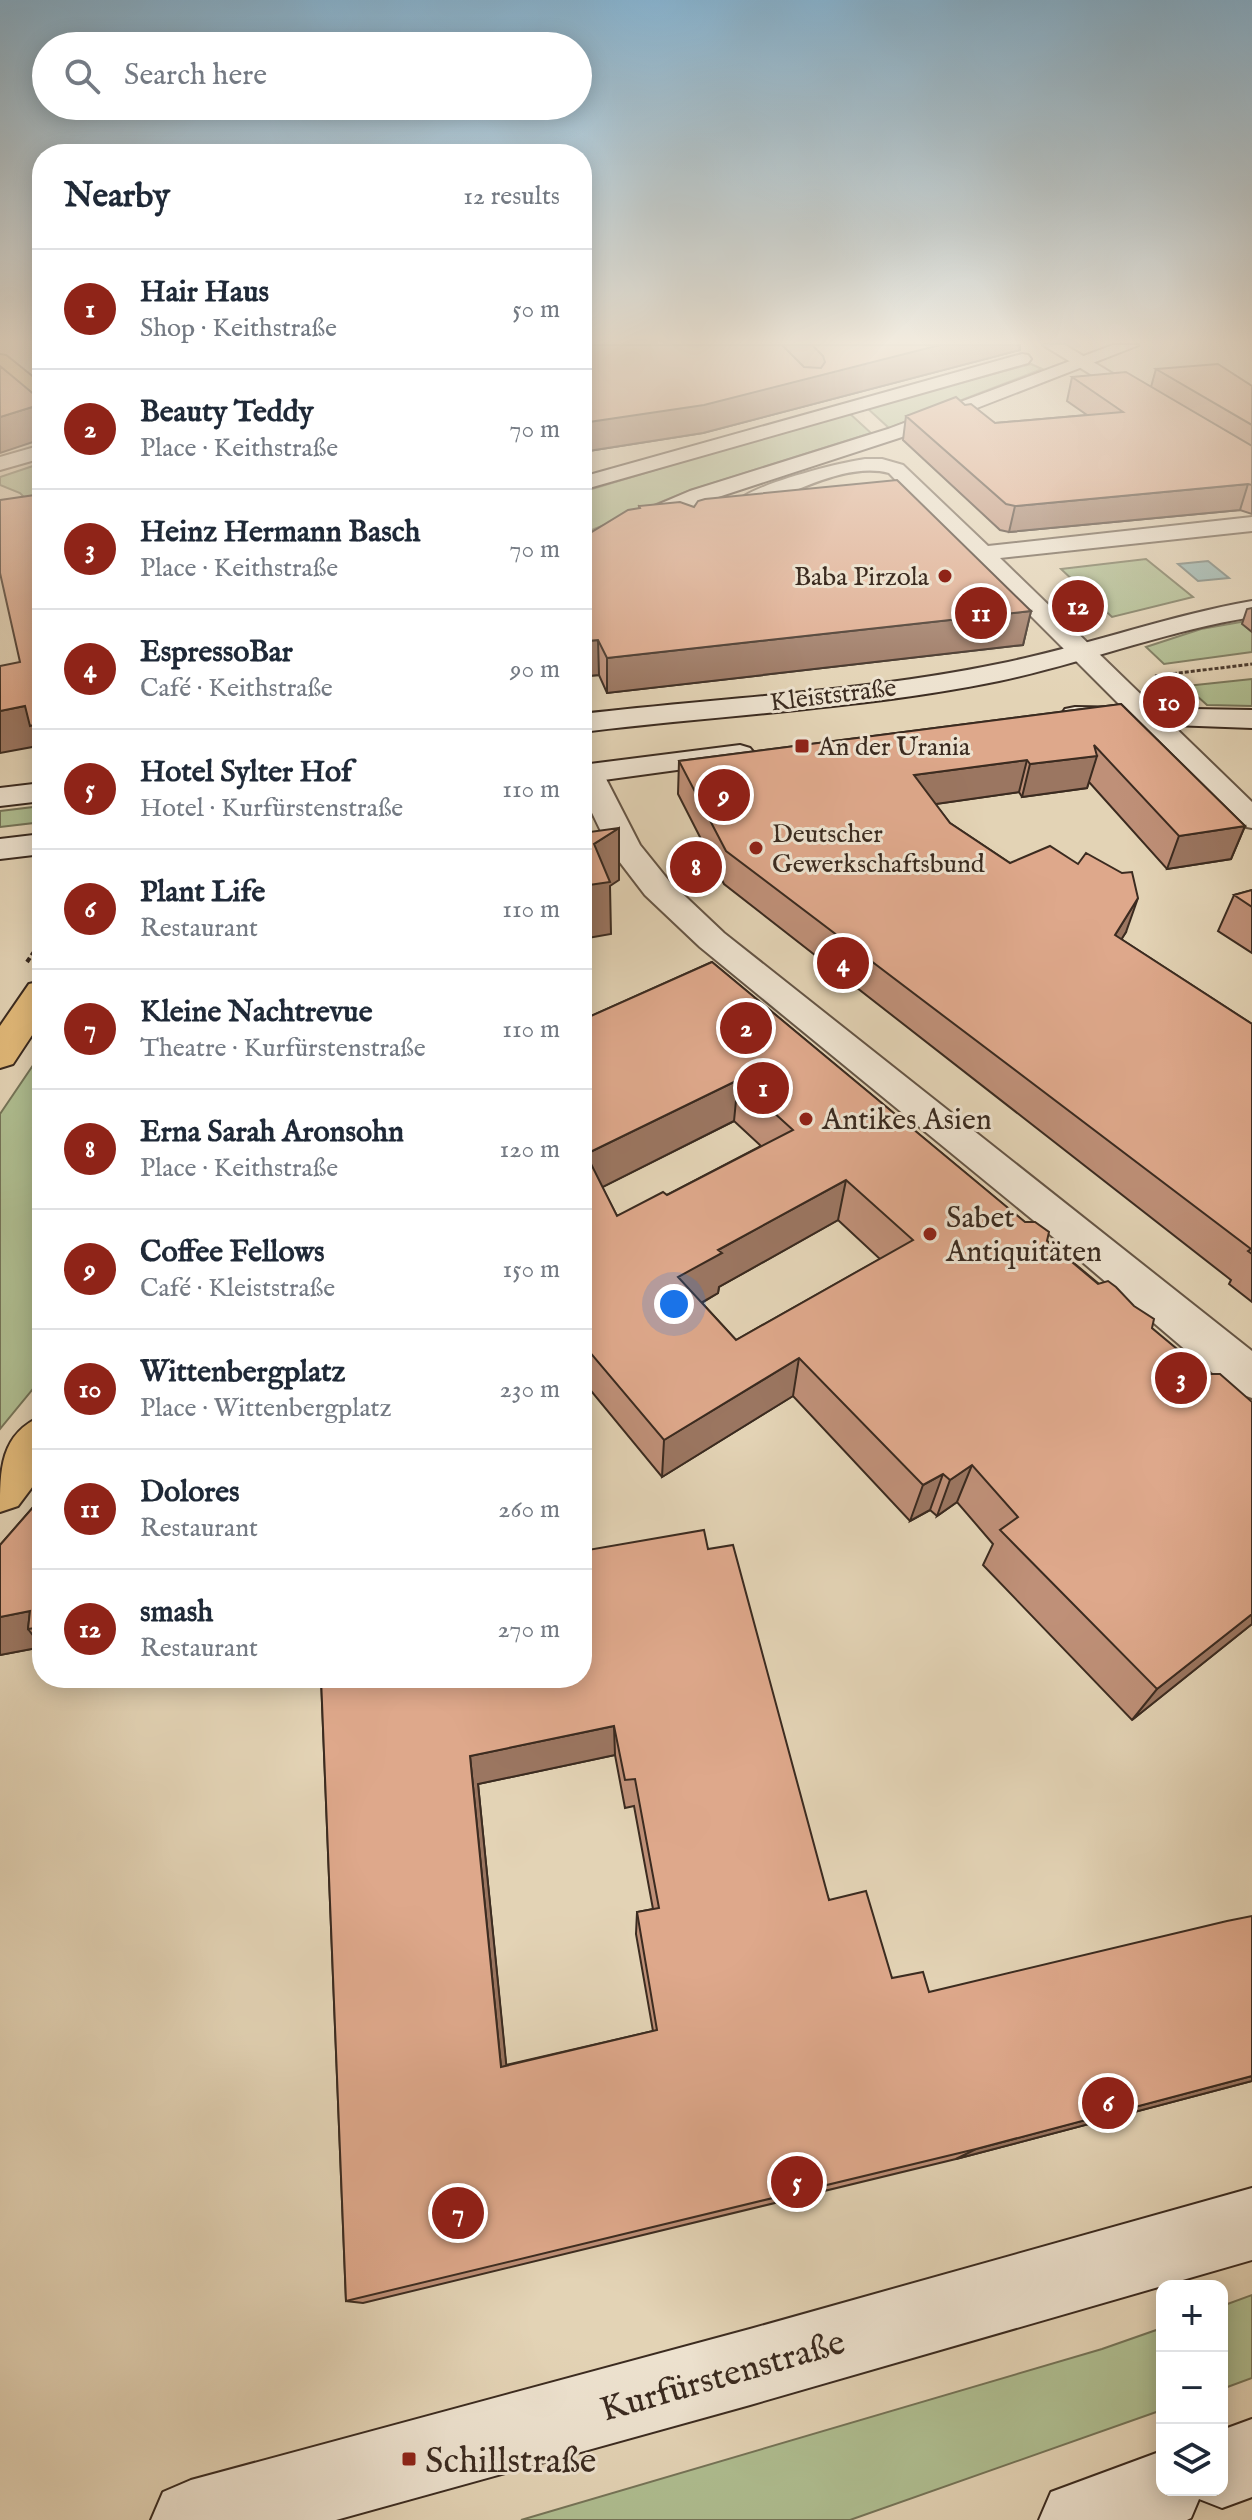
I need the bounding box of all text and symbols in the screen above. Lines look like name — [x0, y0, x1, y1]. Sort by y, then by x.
search box — [32, 32, 592, 120]
icon: search — [60, 54, 104, 98]
text: Search here — [124, 57, 267, 95]
text: Nearby — [64, 175, 170, 218]
text: 12 results — [463, 180, 560, 213]
text: Hair Haus — [140, 274, 269, 312]
text: 1 — [85, 293, 95, 326]
text: 50 m — [512, 293, 560, 326]
text: Shop · Keithstraße — [140, 312, 337, 345]
text: Beauty Teddy — [140, 394, 313, 432]
text: 2 — [84, 413, 96, 446]
text: 70 m — [509, 413, 560, 446]
text: Place · Keithstraße — [140, 432, 338, 465]
text: Heinz Hermann Basch — [140, 514, 421, 552]
text: 3 — [85, 533, 95, 566]
text: 70 m — [509, 533, 560, 566]
text: Place · Keithstraße — [140, 552, 338, 585]
place label: Baba Pirzola — [794, 561, 930, 594]
marker: Baba Pirzola — [936, 567, 954, 585]
pin: 12 — [1052, 576, 1104, 636]
pin: 11 — [955, 583, 1007, 643]
text: EspressoBar — [140, 634, 293, 672]
text: 4 — [84, 653, 96, 686]
text: 90 m — [510, 653, 560, 686]
street label: Kleiststraße — [768, 671, 898, 720]
text: Café · Keithstraße — [140, 672, 333, 705]
pin: 10 — [1143, 672, 1195, 732]
place label: An der Urania — [817, 731, 971, 764]
marker: An der Urania — [793, 737, 811, 755]
text: Hotel Sylter Hof — [140, 754, 352, 792]
pin: 9 — [698, 765, 750, 825]
text: 5 — [85, 773, 95, 806]
text: 110 m — [502, 773, 560, 806]
text: Hotel · Kurfürstenstraße — [140, 792, 403, 825]
place label: Deutscher Gewerkschaftsbund — [772, 818, 985, 881]
pin: 8 — [670, 837, 722, 897]
marker: Deutscher Gewerkschaftsbund — [747, 839, 765, 857]
text: Plant Life — [140, 874, 265, 912]
text: 6 — [85, 893, 95, 926]
text: 110 m — [502, 893, 560, 926]
text: Restaurant — [140, 912, 258, 945]
pin: 4 — [817, 933, 869, 993]
text: Kleine Nachtrevue — [140, 994, 372, 1032]
pin: 2 — [720, 998, 772, 1058]
text: 7 — [84, 1013, 96, 1046]
text: 110 m — [502, 1013, 560, 1046]
text: Theatre · Kurfürstenstraße — [140, 1032, 426, 1065]
pin: 1 — [737, 1058, 789, 1118]
place label: Antikes Asien — [821, 1102, 992, 1140]
marker: Antikes Asien — [797, 1110, 815, 1128]
text: Erna Sarah Aronsohn — [140, 1114, 404, 1152]
text: 8 — [85, 1133, 95, 1166]
text: 120 m — [500, 1133, 560, 1166]
text: Place · Keithstraße — [140, 1152, 338, 1185]
place label: Sabet Antiquitäten — [945, 1200, 1102, 1272]
marker: Sabet Antiquitäten — [921, 1225, 939, 1243]
text: Coffee Fellows — [140, 1234, 325, 1272]
text: 9 — [84, 1253, 96, 1286]
text: 150 m — [502, 1253, 560, 1286]
text: Café · Kleiststraße — [140, 1272, 335, 1305]
your location — [654, 1284, 694, 1324]
pin: 3 — [1155, 1348, 1207, 1408]
text: Wittenbergplatz — [140, 1354, 345, 1392]
text: 10 — [79, 1373, 101, 1406]
text: 230 m — [500, 1373, 560, 1406]
text: Place · Wittenbergplatz — [140, 1392, 392, 1425]
text: Dolores — [140, 1474, 240, 1512]
text: 11 — [80, 1493, 100, 1526]
text: 260 m — [498, 1493, 560, 1526]
text: Restaurant — [140, 1512, 258, 1545]
text: smash — [140, 1594, 213, 1632]
text: 12 — [79, 1613, 101, 1646]
text: 270 m — [497, 1613, 560, 1646]
text: Restaurant — [140, 1632, 258, 1665]
pin: 6 — [1082, 2073, 1134, 2133]
pin: 5 — [771, 2152, 823, 2212]
pin: 7 — [432, 2183, 484, 2243]
map controls — [1156, 2280, 1228, 2496]
button: + — [1156, 2280, 1228, 2352]
street label: Kurfürstenstraße — [595, 2320, 850, 2434]
button: − — [1156, 2352, 1228, 2424]
button: layers — [1156, 2424, 1228, 2496]
place label: Schillstraße — [425, 2439, 596, 2485]
marker: Schillstraße — [400, 2450, 418, 2468]

